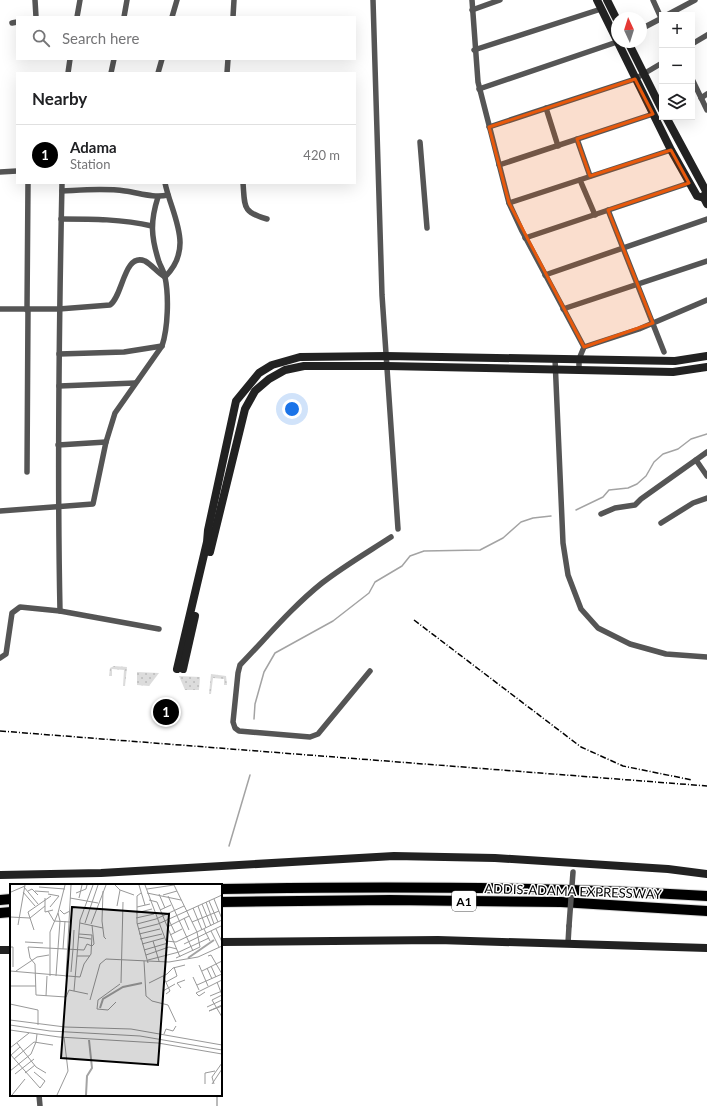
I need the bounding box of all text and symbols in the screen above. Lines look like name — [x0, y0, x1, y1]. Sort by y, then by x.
north arrow — [611, 12, 647, 48]
map controls — [659, 12, 695, 120]
button: + — [659, 12, 695, 48]
search box — [16, 16, 356, 60]
icon: search — [30, 27, 52, 49]
text: Search here — [62, 29, 139, 47]
button: − — [659, 48, 695, 84]
button: layers — [659, 84, 695, 120]
text: Nearby — [32, 88, 87, 109]
text: Adama — [70, 138, 117, 156]
text: 1 — [41, 147, 49, 163]
text: 420 m — [303, 147, 340, 163]
text: Station — [70, 156, 110, 172]
your location — [282, 399, 302, 419]
pin: 1 — [153, 697, 179, 727]
street label: ADDIS-ADAMA EXPRESSWAY — [484, 880, 663, 902]
inset map — [10, 884, 222, 1096]
road number: A1 — [452, 891, 476, 911]

